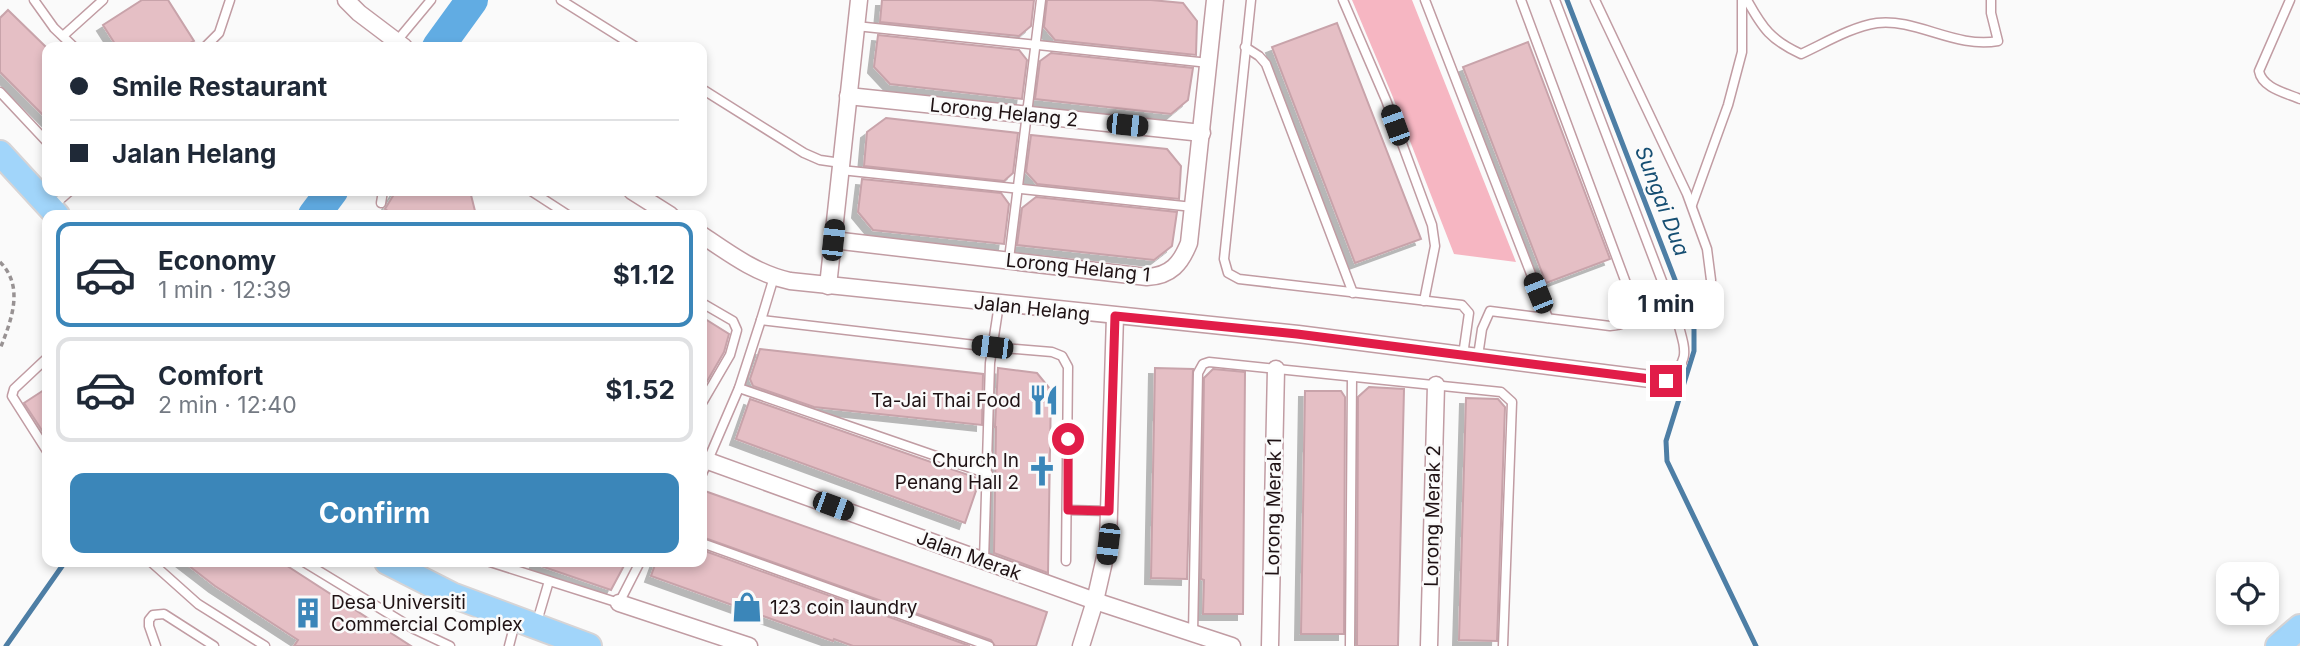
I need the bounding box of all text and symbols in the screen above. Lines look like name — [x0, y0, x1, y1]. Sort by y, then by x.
text: Smile Restaurant — [112, 71, 327, 102]
street label: Lorong Helang 2 — [929, 93, 1079, 132]
car — [1378, 102, 1413, 148]
car — [1106, 112, 1149, 138]
text: Jalan Helang — [112, 138, 276, 169]
water label: Sungai Dua — [1630, 142, 1695, 259]
car — [821, 218, 846, 262]
icon: car — [74, 243, 137, 306]
text: Economy — [158, 245, 276, 276]
street label: Lorong Helang 1 — [1005, 248, 1151, 287]
text: $1.12 — [613, 259, 675, 290]
car — [1521, 270, 1556, 316]
text: 1 min · 12:39 — [158, 276, 291, 304]
callout: 1 min — [1608, 280, 1724, 328]
text: 1 min — [1638, 290, 1694, 318]
street label: Jalan Helang — [973, 291, 1091, 326]
car — [970, 334, 1015, 360]
icon: car — [74, 358, 137, 421]
text: Comfort — [158, 360, 263, 391]
route end — [1650, 365, 1682, 397]
text: $1.52 — [605, 374, 675, 405]
restaurant icon: Ta-Jai Thai Food — [1027, 383, 1061, 417]
place label: Ta-Jai Thai Food — [871, 389, 1021, 412]
text: 2 min · 12:40 — [158, 391, 297, 419]
route start — [1052, 423, 1084, 455]
street label: Lorong Merak 1 — [1261, 438, 1286, 576]
street label: Lorong Merak 2 — [1420, 445, 1445, 587]
place label: Church In Penang Hall 2 — [895, 449, 1019, 494]
church icon: Church In Penang Hall 2 — [1025, 454, 1059, 488]
button: Confirm — [70, 473, 679, 553]
car — [810, 489, 857, 523]
car — [1096, 522, 1121, 566]
street label: Jalan Merak — [913, 526, 1025, 585]
map controls — [2216, 562, 2279, 625]
button: locate — [2216, 562, 2279, 625]
shop icon: 123 coin laundry — [730, 590, 764, 624]
place label: Desa Universiti Commercial Complex — [331, 591, 523, 636]
building icon: Desa Universiti Commercial Complex — [291, 596, 325, 630]
place label: 123 coin laundry — [770, 596, 918, 619]

